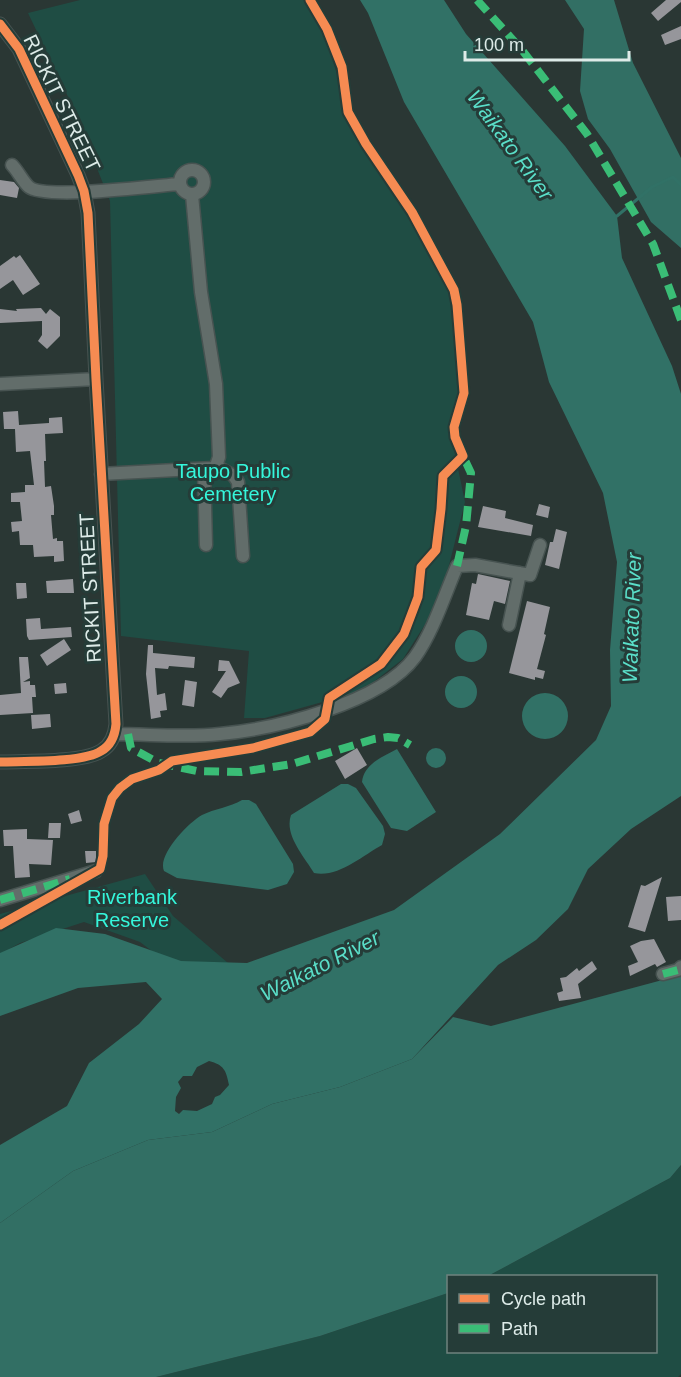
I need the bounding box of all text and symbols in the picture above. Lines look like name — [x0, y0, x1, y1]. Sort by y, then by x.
scale bar — [465, 24, 628, 62]
street label: RICKIT STREET — [19, 31, 105, 175]
text: 100 m — [474, 35, 524, 55]
water label: Waikato River — [463, 85, 559, 205]
park label: Taupo Public Cemetery — [176, 460, 290, 505]
street label: RICKIT STREET — [75, 513, 105, 663]
water label: Waikato River — [618, 551, 645, 684]
park label: Riverbank Reserve — [87, 886, 178, 931]
water label: Waikato River — [256, 925, 384, 1005]
legend — [447, 1275, 657, 1353]
text: Cycle path — [501, 1289, 586, 1309]
text: Path — [501, 1319, 538, 1339]

